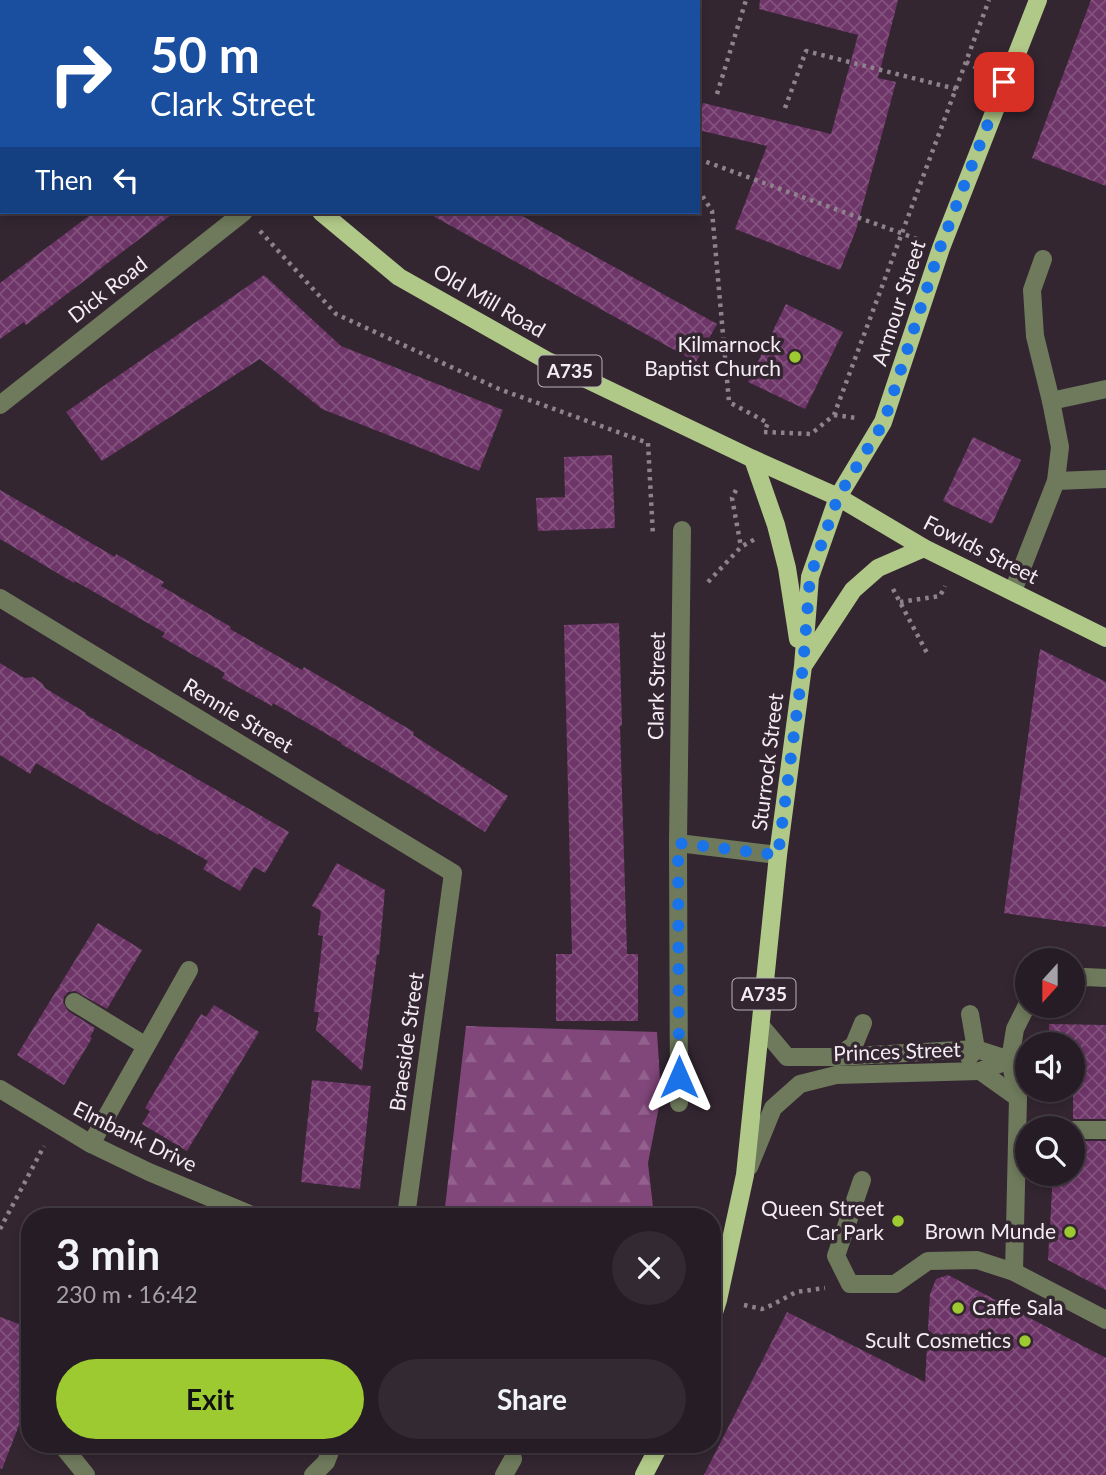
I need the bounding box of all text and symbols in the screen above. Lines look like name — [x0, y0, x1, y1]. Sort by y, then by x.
text: 50 m — [150, 25, 260, 83]
icon: right — [35, 28, 126, 119]
pin — [974, 52, 1034, 112]
icon: arrive — [985, 63, 1023, 101]
text: Clark Street — [150, 84, 315, 123]
icon: left — [107, 161, 145, 199]
text: Then — [35, 164, 93, 196]
street label: Armour Street — [866, 236, 930, 368]
street label: Dick Road — [63, 250, 152, 327]
street label: Old Mill Road — [429, 258, 550, 342]
place label: Kilmarnock Baptist Church — [644, 331, 781, 380]
marker: Kilmarnock Baptist Church — [787, 349, 803, 365]
road number: A735 — [538, 356, 602, 386]
street label: Fowlds Street — [920, 509, 1044, 589]
street label: Clark Street — [642, 631, 669, 740]
street label: Rennie Street — [179, 672, 299, 758]
street label: Sturrock Street — [746, 691, 787, 832]
north arrow — [1015, 948, 1085, 1018]
map controls — [1015, 948, 1085, 1186]
street label: Braeside Street — [383, 970, 428, 1113]
road number: A735 — [732, 978, 796, 1010]
button: sound — [1015, 1032, 1085, 1102]
street label: Princes Street — [833, 1036, 962, 1065]
position arrow — [642, 1040, 716, 1114]
street label: Elmbank Drive — [70, 1095, 201, 1176]
button: search — [1015, 1116, 1085, 1186]
place label: Queen Street Car Park — [761, 1195, 884, 1244]
marker: Queen Street Car Park — [890, 1213, 906, 1229]
place label: Brown Munde — [925, 1218, 1056, 1243]
marker: Brown Munde — [1062, 1224, 1078, 1240]
text: 3 min — [56, 1229, 160, 1279]
button: close — [612, 1231, 686, 1305]
text: 230 m · 16:42 — [56, 1280, 198, 1308]
place label: Caffe Sala — [972, 1294, 1063, 1319]
marker: Caffe Sala — [950, 1300, 966, 1316]
place label: Scult Cosmetics — [865, 1327, 1011, 1352]
marker: Scult Cosmetics — [1017, 1333, 1033, 1349]
button: Exit — [56, 1359, 364, 1439]
button: Share — [378, 1359, 686, 1439]

